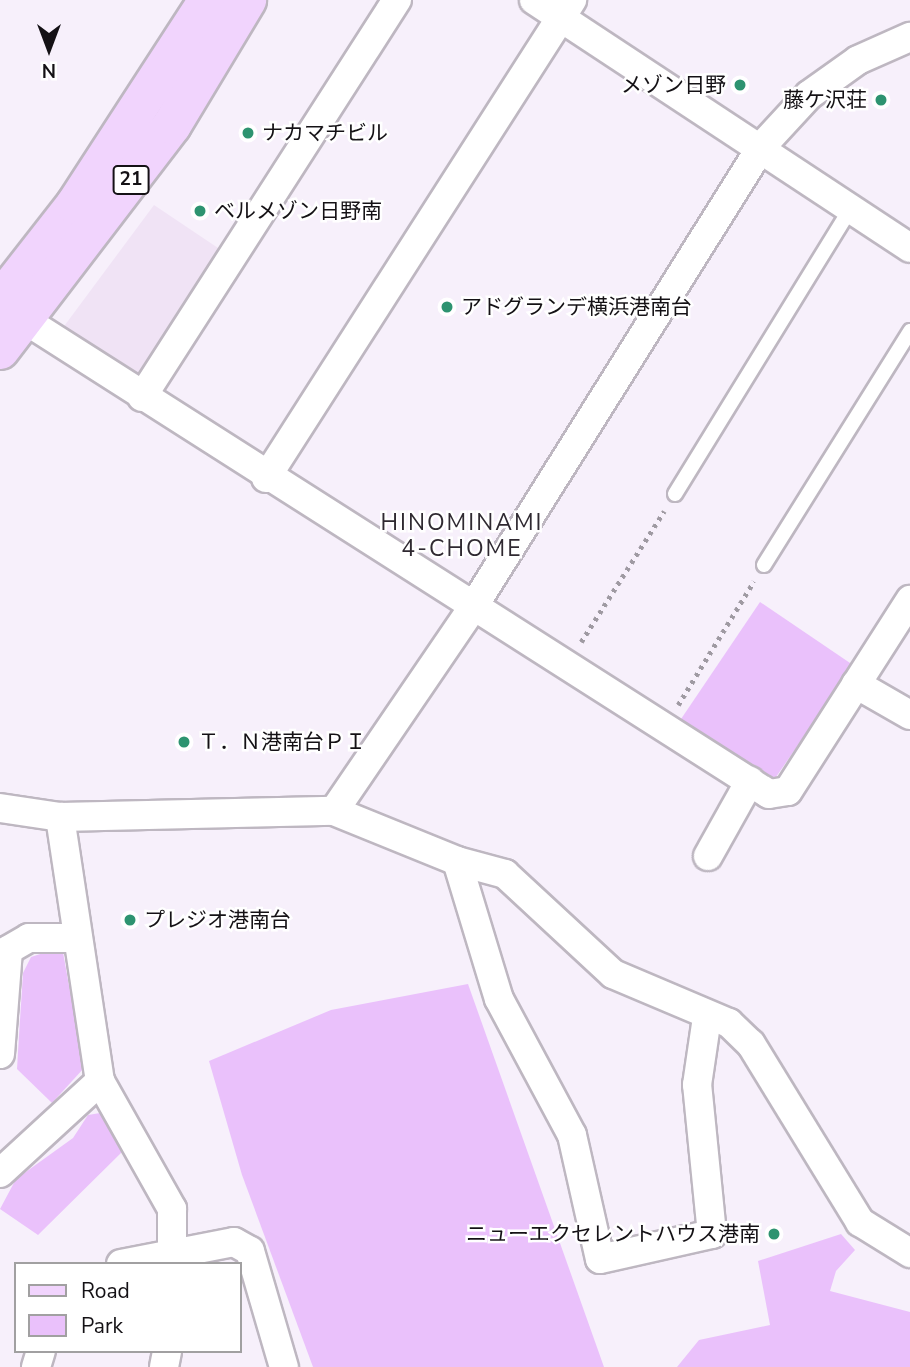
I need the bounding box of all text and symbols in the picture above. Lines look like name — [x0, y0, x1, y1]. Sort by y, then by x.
north arrow — [14, 14, 84, 84]
text: N — [42, 57, 56, 83]
place label: メゾン日野 — [621, 72, 726, 98]
marker: メゾン日野 — [732, 77, 748, 93]
place label: 藤ケ沢荘 — [783, 87, 867, 113]
marker: 藤ケ沢荘 — [873, 92, 889, 108]
place label: ナカマチビル — [262, 120, 388, 146]
marker: ナカマチビル — [240, 125, 256, 141]
road number: 21 — [112, 164, 150, 196]
place label: ベルメゾン日野南 — [214, 198, 382, 224]
marker: ベルメゾン日野南 — [192, 203, 208, 219]
place label: アドグランデ横浜港南台 — [461, 294, 692, 320]
marker: アドグランデ横浜港南台 — [439, 299, 455, 315]
district label: HINOMINAMI 4-CHOME — [382, 509, 542, 563]
place label: Ｔ．Ｎ港南台ＰＩ — [198, 729, 366, 755]
marker: Ｔ．Ｎ港南台ＰＩ — [176, 734, 192, 750]
place label: プレジオ港南台 — [144, 907, 291, 933]
marker: プレジオ港南台 — [122, 912, 138, 928]
place label: ニューエクセレントハウス港南 — [466, 1221, 760, 1247]
marker: ニューエクセレントハウス港南 — [766, 1226, 782, 1242]
legend — [14, 1262, 242, 1353]
text: Road — [81, 1277, 130, 1305]
text: Park — [81, 1312, 123, 1340]

